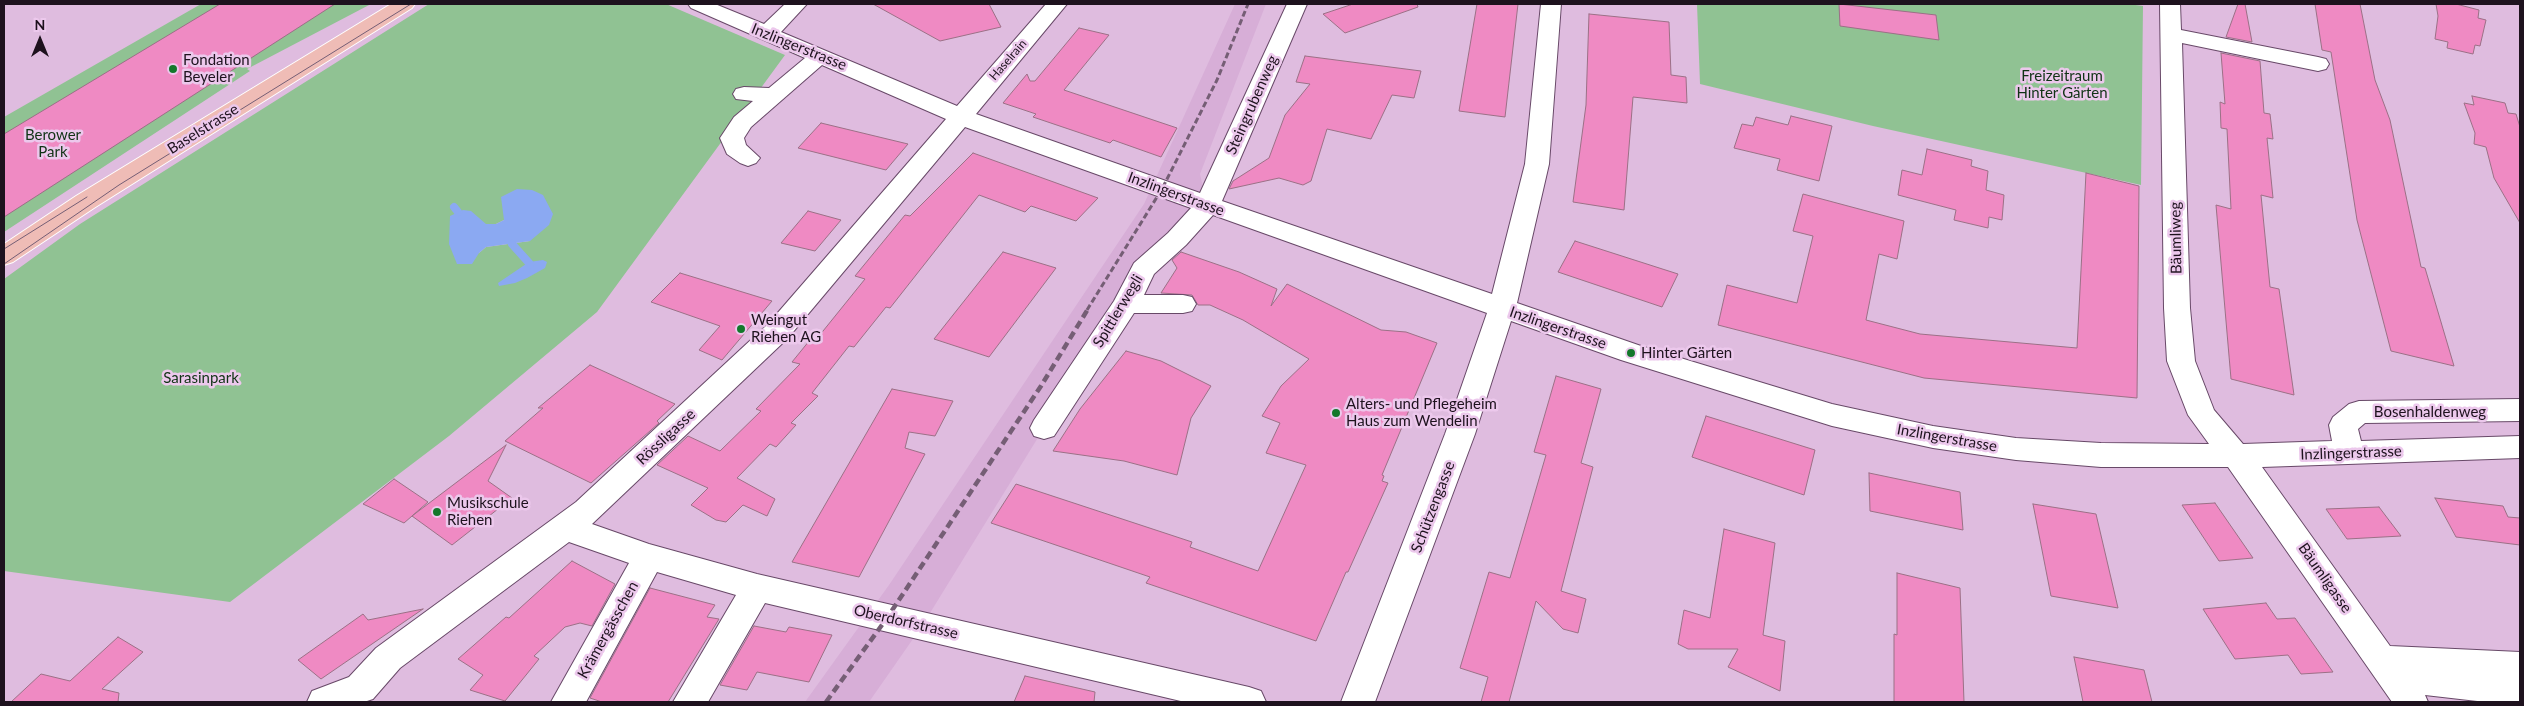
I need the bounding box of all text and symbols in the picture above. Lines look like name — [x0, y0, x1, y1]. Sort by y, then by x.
north arrow — [15, 15, 65, 65]
text: N — [35, 16, 45, 33]
street label: Inzlingerstrasse — [749, 20, 849, 74]
street label: Haselrain — [986, 37, 1030, 83]
place label: Fondation Beyeler — [183, 51, 250, 86]
street label: Steingrubenweg — [1222, 53, 1282, 157]
marker: Fondation Beyeler — [167, 63, 179, 75]
park label: Freizeitraum Hinter Gärten — [2016, 67, 2108, 102]
street label: Baselstrasse — [164, 100, 242, 158]
park label: Berower Park — [25, 126, 81, 161]
street label: Inzlingerstrasse — [1125, 168, 1227, 220]
street label: Bäumliweg — [2166, 202, 2186, 274]
street label: Spittlerwegli — [1089, 271, 1147, 351]
street label: Inzlingerstrasse — [1507, 303, 1609, 353]
place label: Weingut Riehen AG — [751, 311, 821, 346]
marker: Weingut Riehen AG — [735, 323, 747, 335]
place label: Hinter Gärten — [1641, 344, 1732, 362]
marker: Hinter Gärten — [1625, 347, 1637, 359]
park label: Sarasinpark — [163, 369, 239, 387]
place label: Alters- und Pflegeheim Haus zum Wendelin — [1346, 395, 1497, 430]
street label: Bosenhaldenweg — [2374, 403, 2486, 421]
street label: Rössligasse — [633, 405, 699, 469]
marker: Alters- und Pflegeheim Haus zum Wendelin — [1330, 407, 1342, 419]
street label: Inzlingerstrasse — [1896, 420, 1998, 456]
street label: Inzlingerstrasse — [2300, 442, 2402, 464]
street label: Schützengasse — [1407, 459, 1459, 555]
place label: Musikschule Riehen — [447, 494, 529, 529]
marker: Musikschule Riehen — [431, 506, 443, 518]
street label: Bäumligasse — [2294, 540, 2356, 616]
street label: Krämergässchen — [574, 578, 642, 682]
street label: Oberdorfstrasse — [852, 601, 960, 643]

